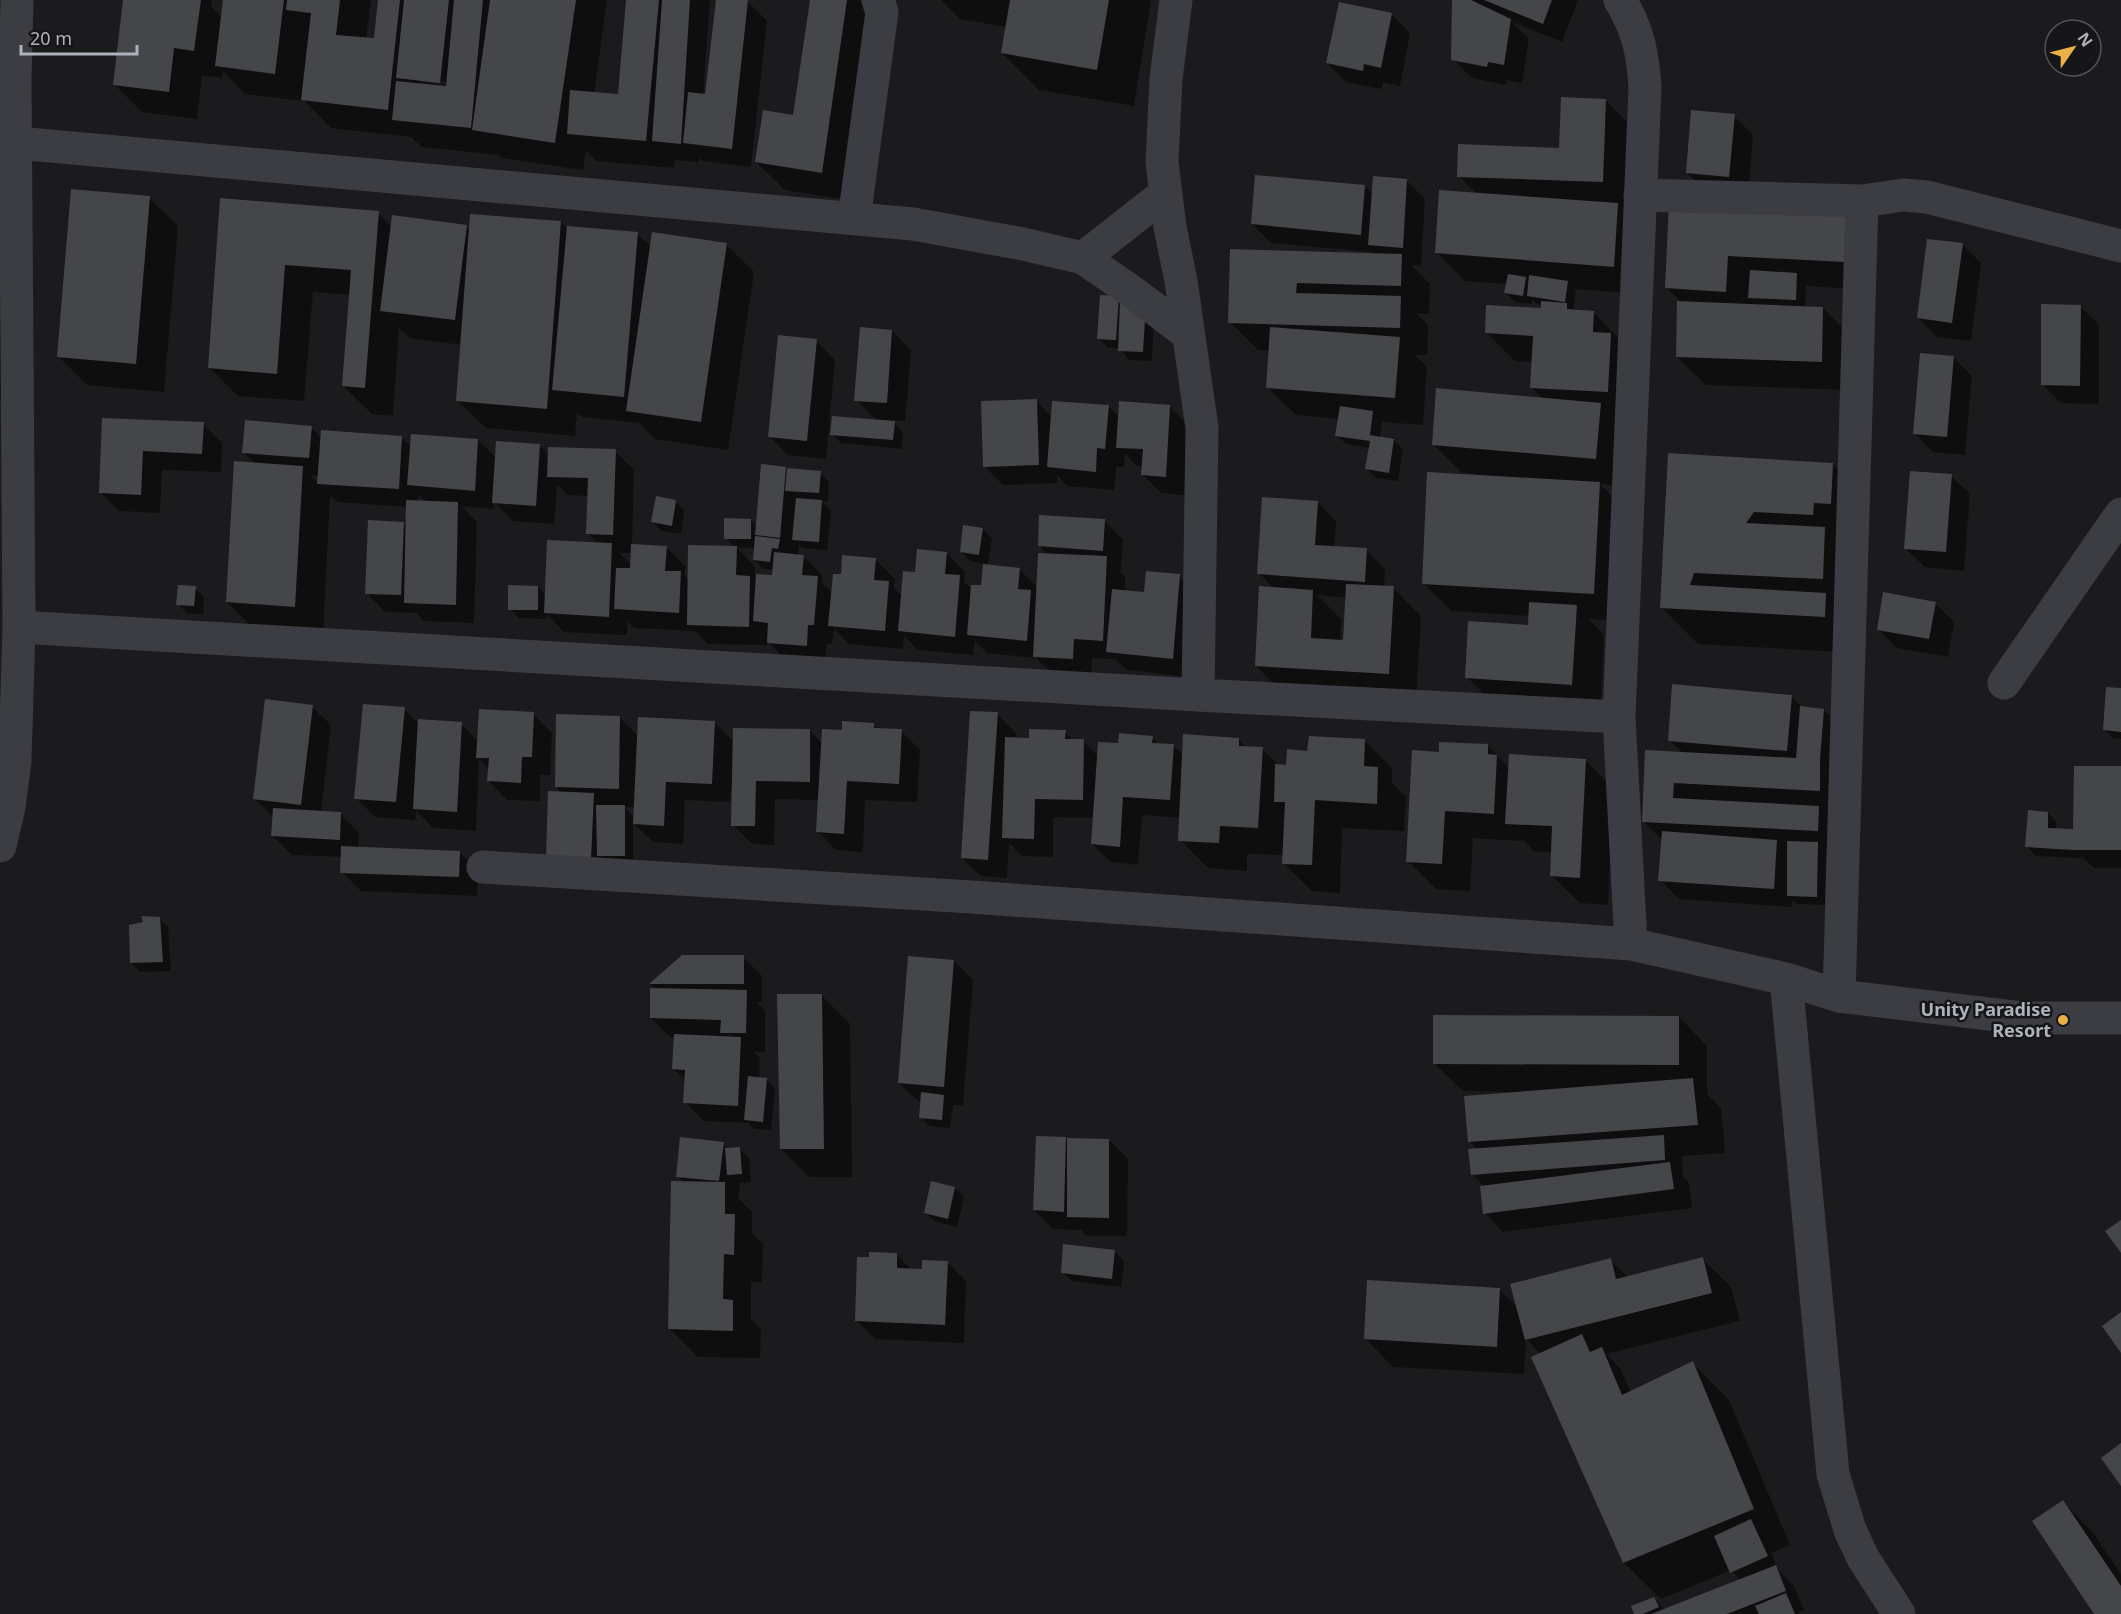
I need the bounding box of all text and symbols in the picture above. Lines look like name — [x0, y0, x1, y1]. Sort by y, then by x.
scale bar — [21, 18, 136, 56]
north arrow — [2043, 18, 2103, 78]
text: 20 m — [30, 26, 72, 50]
text: N — [2073, 28, 2098, 51]
place label: Unity Paradise Resort — [1921, 997, 2051, 1042]
marker: Unity Paradise Resort — [2056, 1013, 2070, 1027]

